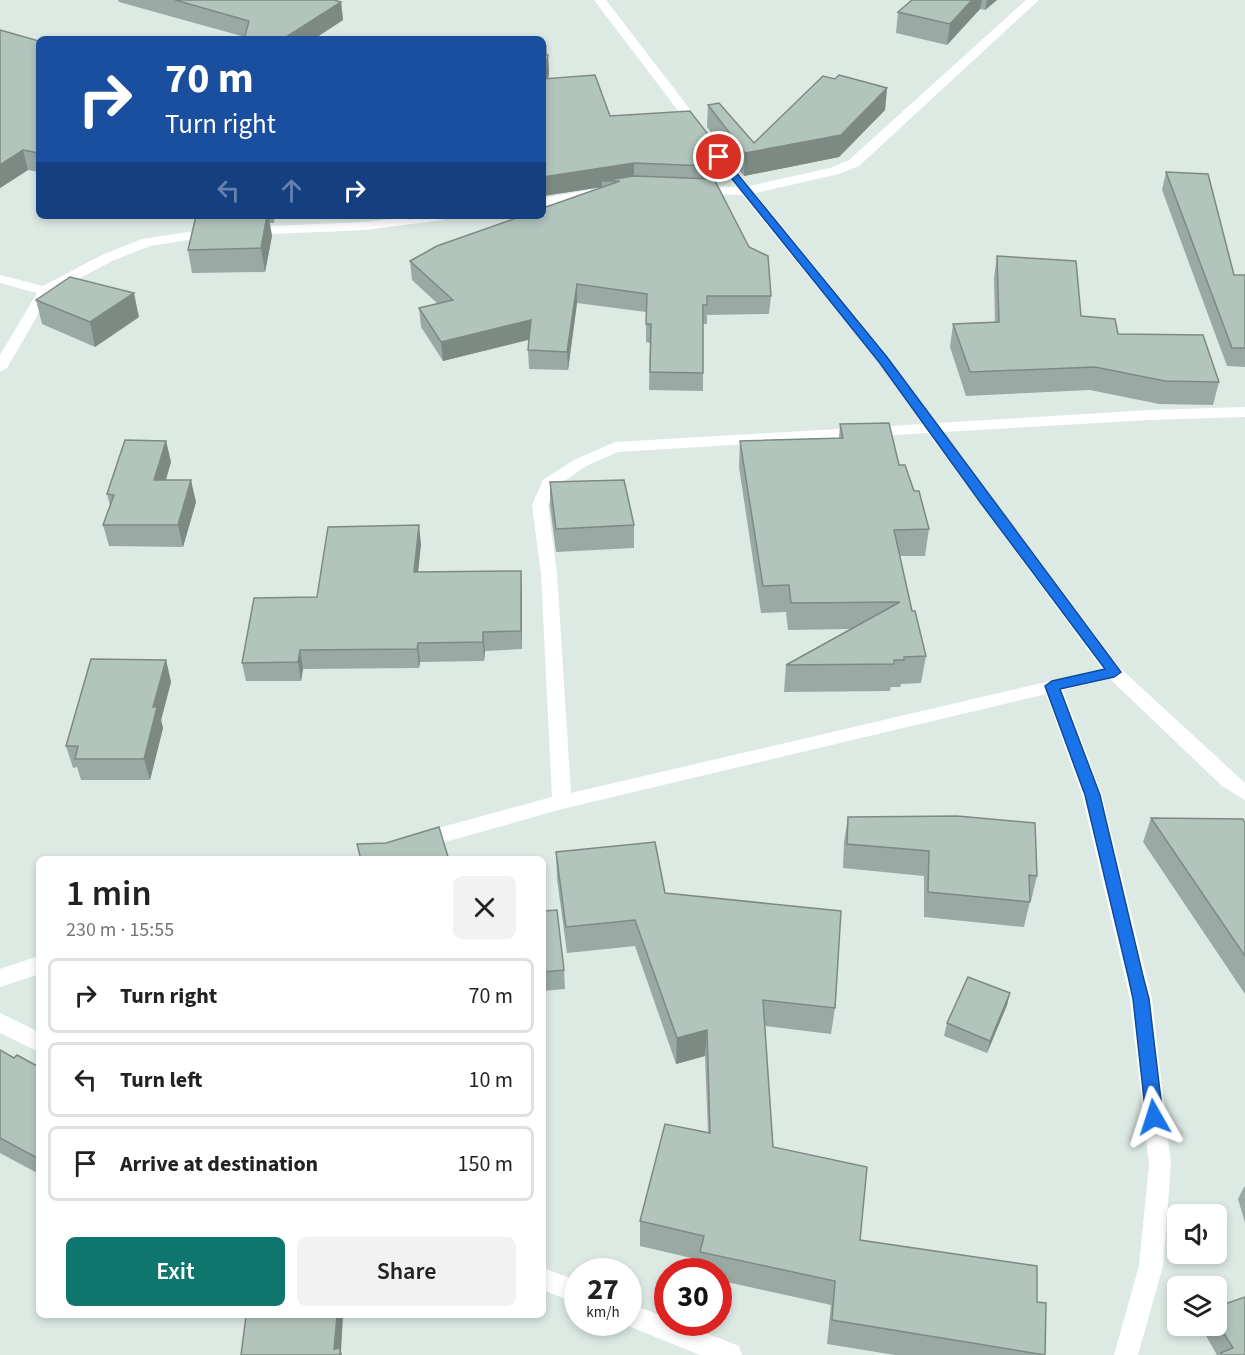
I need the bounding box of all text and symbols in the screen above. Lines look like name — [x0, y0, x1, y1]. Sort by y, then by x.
text: 70 m — [165, 49, 254, 109]
icon: right — [66, 60, 144, 138]
text: Turn right — [165, 105, 276, 144]
pin — [693, 131, 744, 182]
icon: arrive — [702, 140, 735, 173]
icon: left — [212, 174, 245, 207]
icon: ahead — [275, 174, 308, 207]
icon: right — [338, 174, 371, 207]
text: 1 min — [66, 868, 152, 919]
button: close — [453, 876, 516, 939]
text: 230 m · 15:55 — [66, 916, 174, 944]
icon: right — [69, 979, 102, 1012]
text: Turn right — [120, 980, 217, 1012]
text: 70 m — [468, 980, 513, 1012]
icon: left — [69, 1063, 102, 1096]
text: Turn left — [120, 1064, 202, 1096]
text: 10 m — [468, 1064, 513, 1096]
position arrow — [1122, 1085, 1186, 1149]
icon: arrive — [69, 1147, 102, 1180]
text: Arrive at destination — [120, 1148, 318, 1180]
text: 150 m — [458, 1148, 513, 1180]
map controls — [1167, 1204, 1227, 1336]
button: sound — [1167, 1204, 1227, 1264]
button: Exit — [66, 1237, 285, 1306]
button: Share — [297, 1237, 516, 1306]
speed limit sign: 30 — [654, 1258, 732, 1336]
text: 27 — [587, 1268, 619, 1311]
button: layers — [1167, 1276, 1227, 1336]
text: km/h — [586, 1302, 620, 1323]

